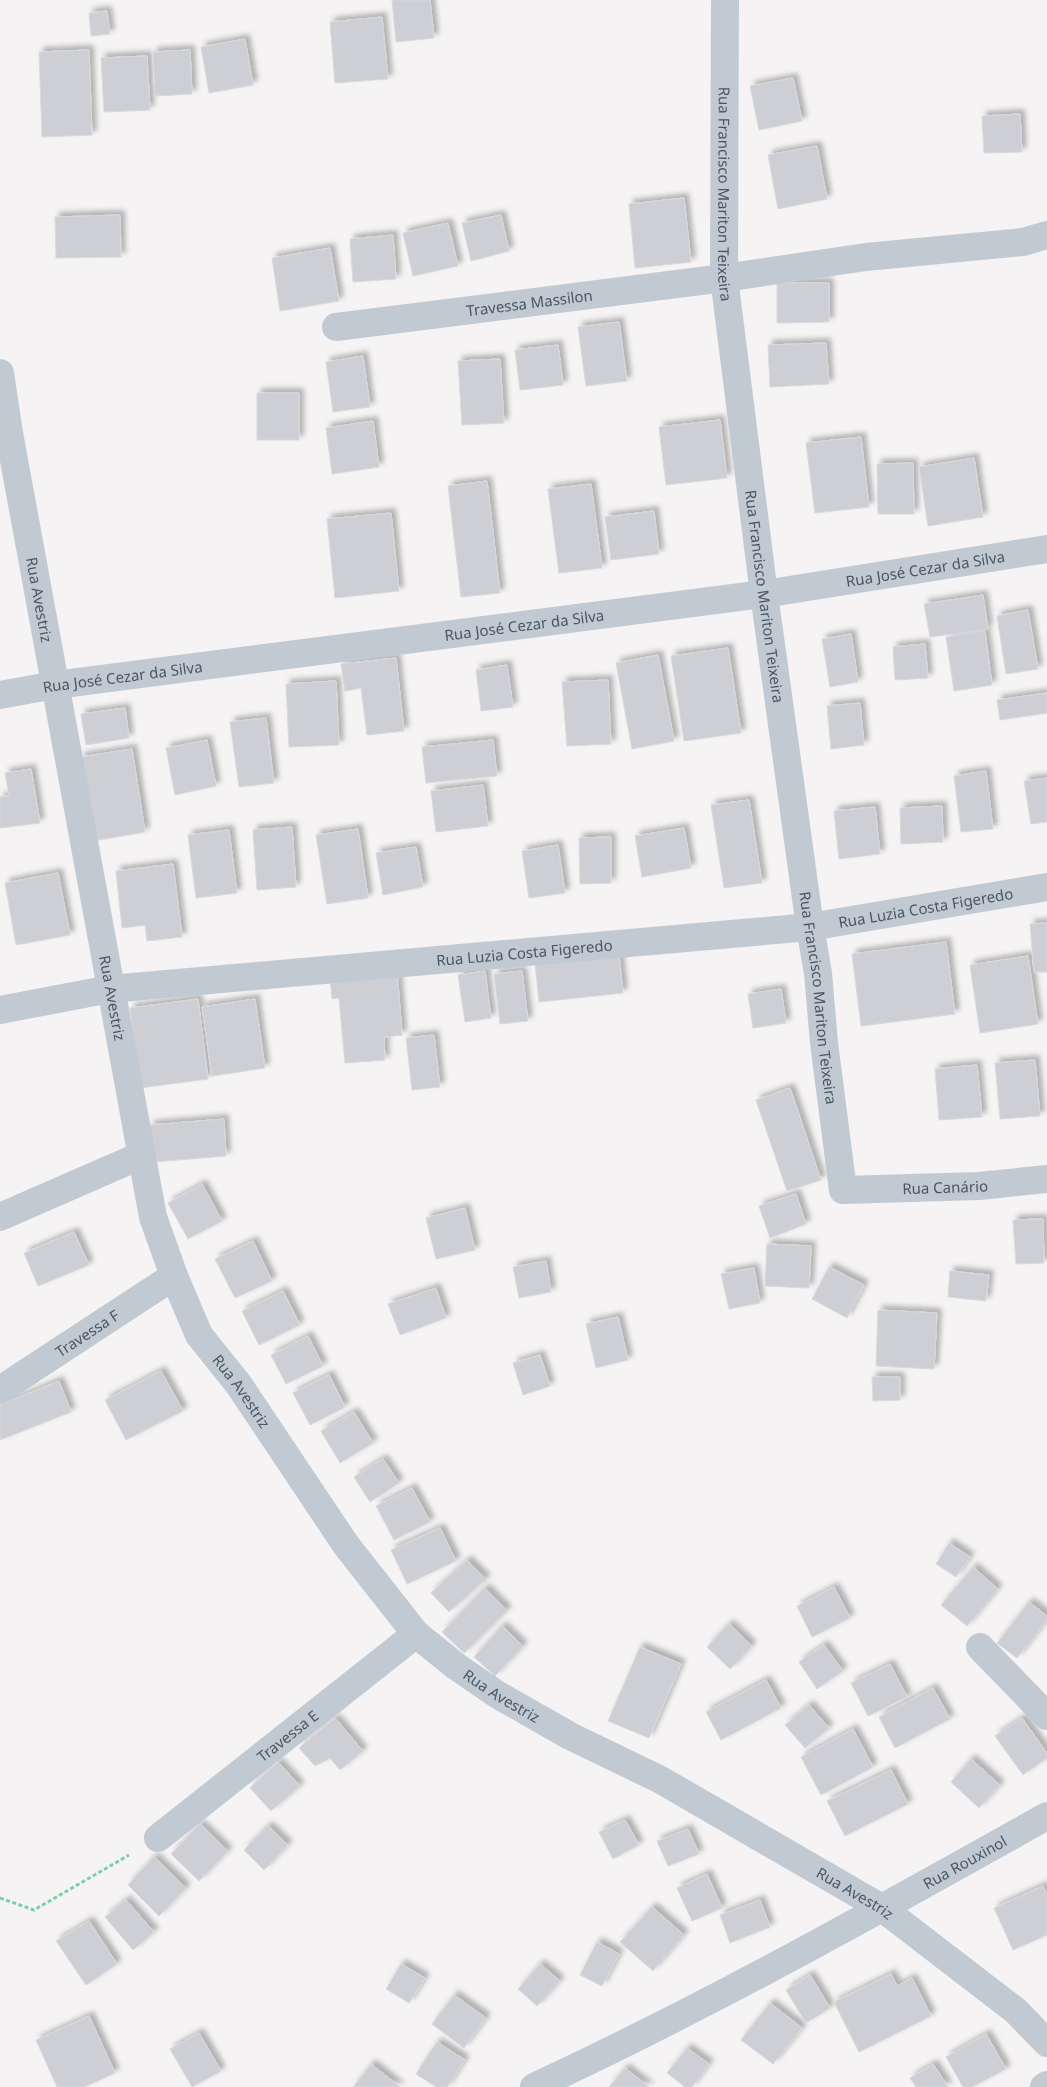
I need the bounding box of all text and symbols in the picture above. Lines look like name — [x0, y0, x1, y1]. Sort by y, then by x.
street label: Rua Francisco Mariton Teixeira — [714, 87, 737, 302]
street label: Travessa Massilon — [465, 285, 594, 320]
street label: Rua Francisco Mariton Teixeira — [741, 489, 789, 704]
street label: Rua José Cezar da Silva — [844, 546, 1006, 591]
street label: Rua Avestriz — [22, 555, 57, 644]
street label: Rua José Cezar da Silva — [443, 605, 605, 645]
street label: Rua José Cezar da Silva — [41, 656, 204, 697]
street label: Rua Luzia Costa Figeredo — [837, 883, 1015, 932]
street label: Rua Francisco Mariton Teixeira — [795, 890, 842, 1105]
street label: Rua Luzia Costa Figeredo — [435, 935, 613, 970]
street label: Rua Avestriz — [95, 954, 130, 1042]
street label: Rua Canário — [902, 1175, 989, 1198]
street label: Travessa F — [51, 1305, 123, 1361]
street label: Rua Avestriz — [208, 1350, 275, 1432]
street label: Rua Avestriz — [460, 1664, 544, 1727]
street label: Travessa E — [253, 1705, 322, 1766]
street label: Rua Rouxinol — [919, 1831, 1010, 1893]
street label: Rua Avestriz — [813, 1862, 898, 1923]

